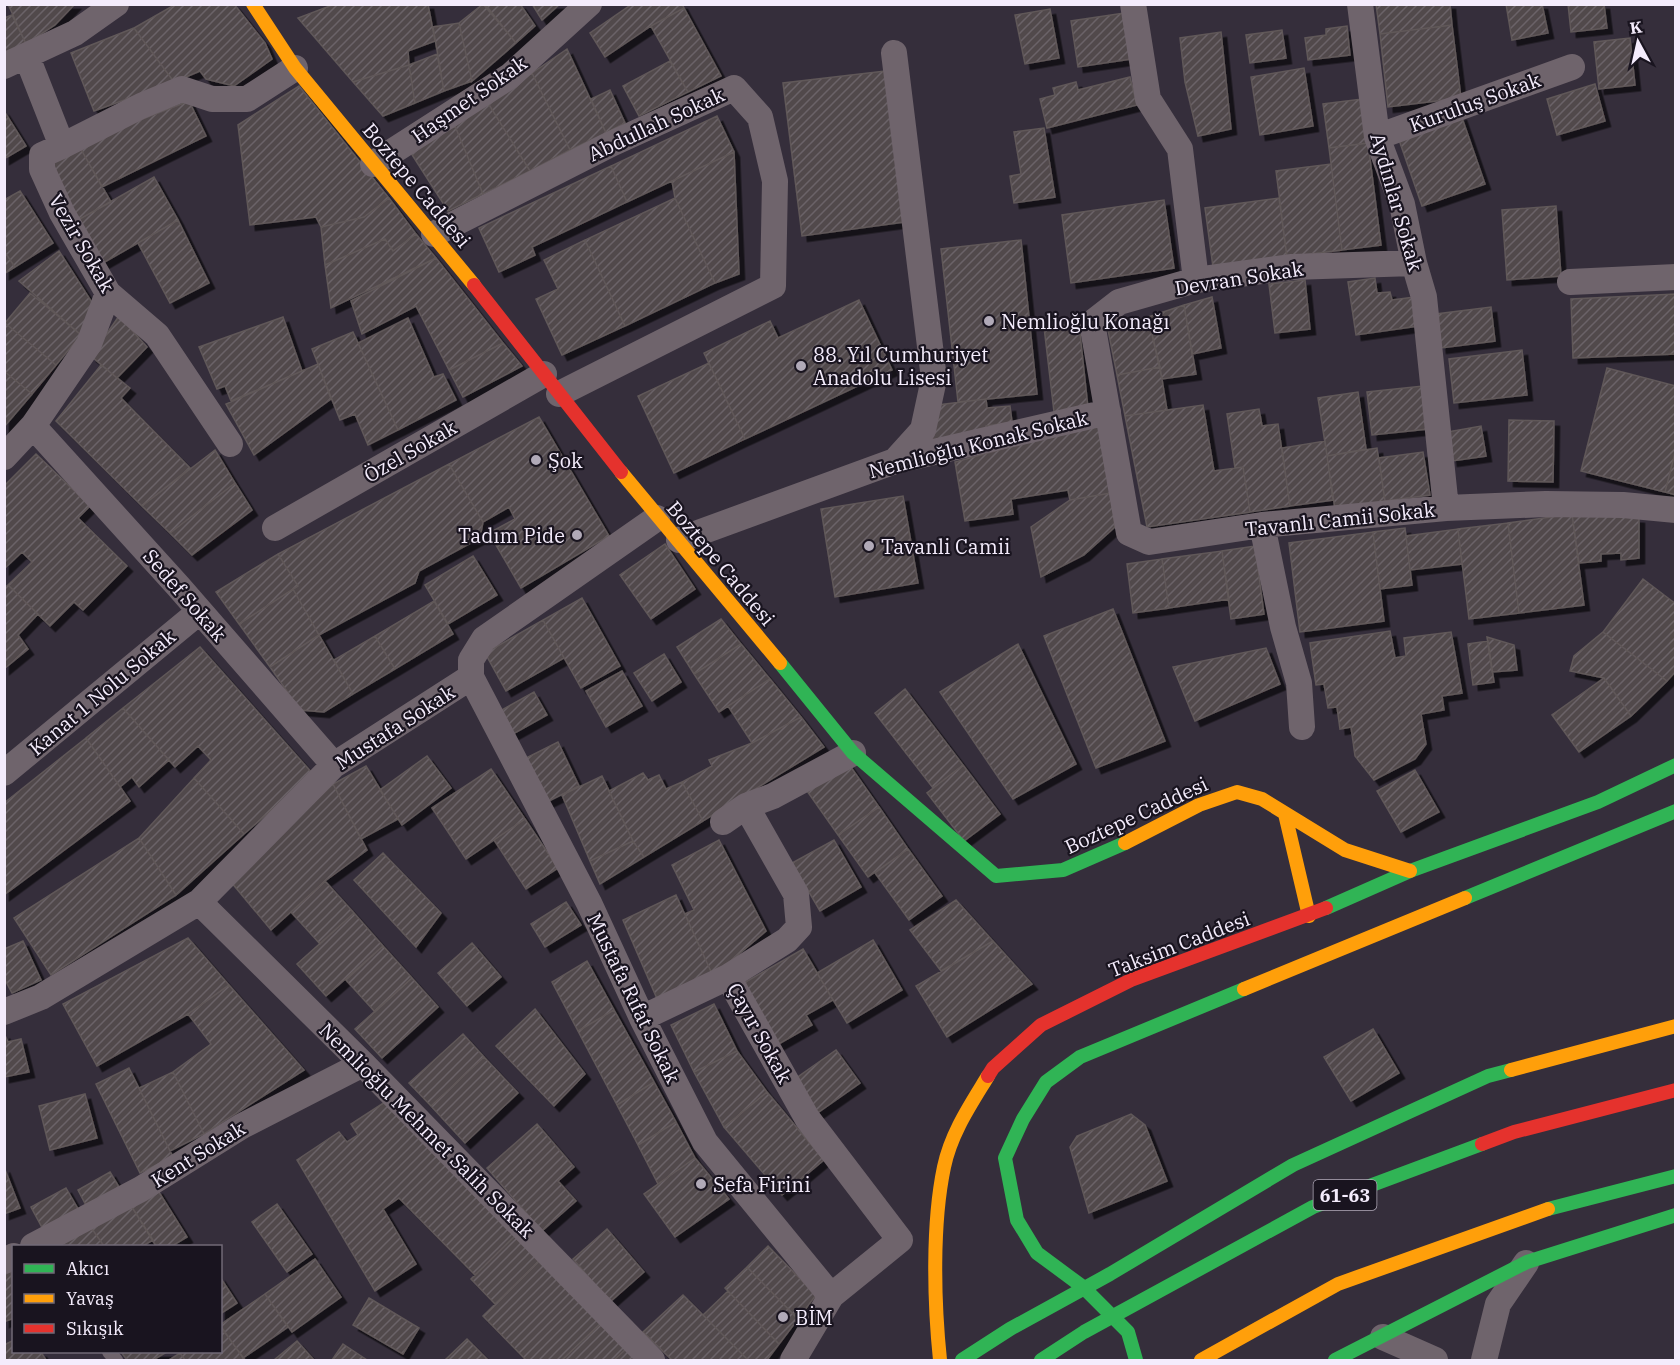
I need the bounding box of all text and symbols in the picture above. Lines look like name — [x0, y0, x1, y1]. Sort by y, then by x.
north arrow — [1608, 12, 1668, 72]
text: K — [1628, 16, 1644, 38]
street label: Haşmet Sokak — [406, 49, 532, 149]
street label: Kuruluş Sokak — [1406, 66, 1545, 138]
street label: Abdullah Sokak — [583, 80, 729, 167]
street label: Boztepe Caddesi — [357, 117, 477, 253]
street label: Aydınlar Sokak — [1364, 130, 1430, 275]
street label: Vezir Sokak — [43, 189, 121, 298]
street label: Devran Sokak — [1173, 254, 1306, 302]
place label: Nemlioğlu Konağı — [1001, 308, 1170, 335]
marker: Nemlioğlu Konağı — [982, 314, 996, 328]
place label: 88. Yıl Cumhuriyet Anadolu Lisesi — [813, 341, 988, 391]
marker: 88. Yıl Cumhuriyet Anadolu Lisesi — [794, 359, 808, 373]
street label: Nemlioğlu Konak Sokak — [866, 404, 1091, 484]
street label: Özel Sokak — [359, 413, 462, 488]
place label: Şok — [548, 447, 583, 474]
marker: Şok — [529, 453, 543, 467]
street label: Boztepe Caddesi — [661, 495, 781, 631]
street label: Tavanlı Camii Sokak — [1243, 496, 1437, 542]
place label: Tadım Pide — [458, 522, 565, 549]
marker: Tadım Pide — [570, 528, 584, 542]
place label: Tavanli Camii — [881, 533, 1010, 560]
marker: Tavanli Camii — [862, 539, 876, 553]
street label: Sedef Sokak — [137, 543, 233, 647]
street label: Kanat 1 Nolu Sokak — [23, 622, 181, 761]
street label: Mustafa Sokak — [330, 678, 460, 776]
street label: Boztepe Caddesi — [1060, 770, 1212, 860]
street label: Taksim Caddesi — [1104, 905, 1254, 983]
street label: Mustafa Rıfat Sokak — [581, 908, 687, 1088]
street label: Çayır Sokak — [721, 978, 799, 1088]
street label: Nemlioğlu Mehmet Salih Sokak — [313, 1016, 541, 1244]
street label: Kent Sokak — [146, 1114, 250, 1194]
place label: Sefa Firini — [713, 1171, 810, 1198]
marker: Sefa Firini — [694, 1177, 708, 1191]
road number: 61-63 — [1314, 1180, 1376, 1210]
legend — [12, 1245, 222, 1353]
text: Akıcı — [66, 1257, 110, 1280]
text: Yavaş — [66, 1287, 114, 1310]
place label: BİM — [795, 1304, 833, 1331]
marker: BİM — [776, 1310, 790, 1324]
text: Sıkışık — [66, 1317, 124, 1340]

